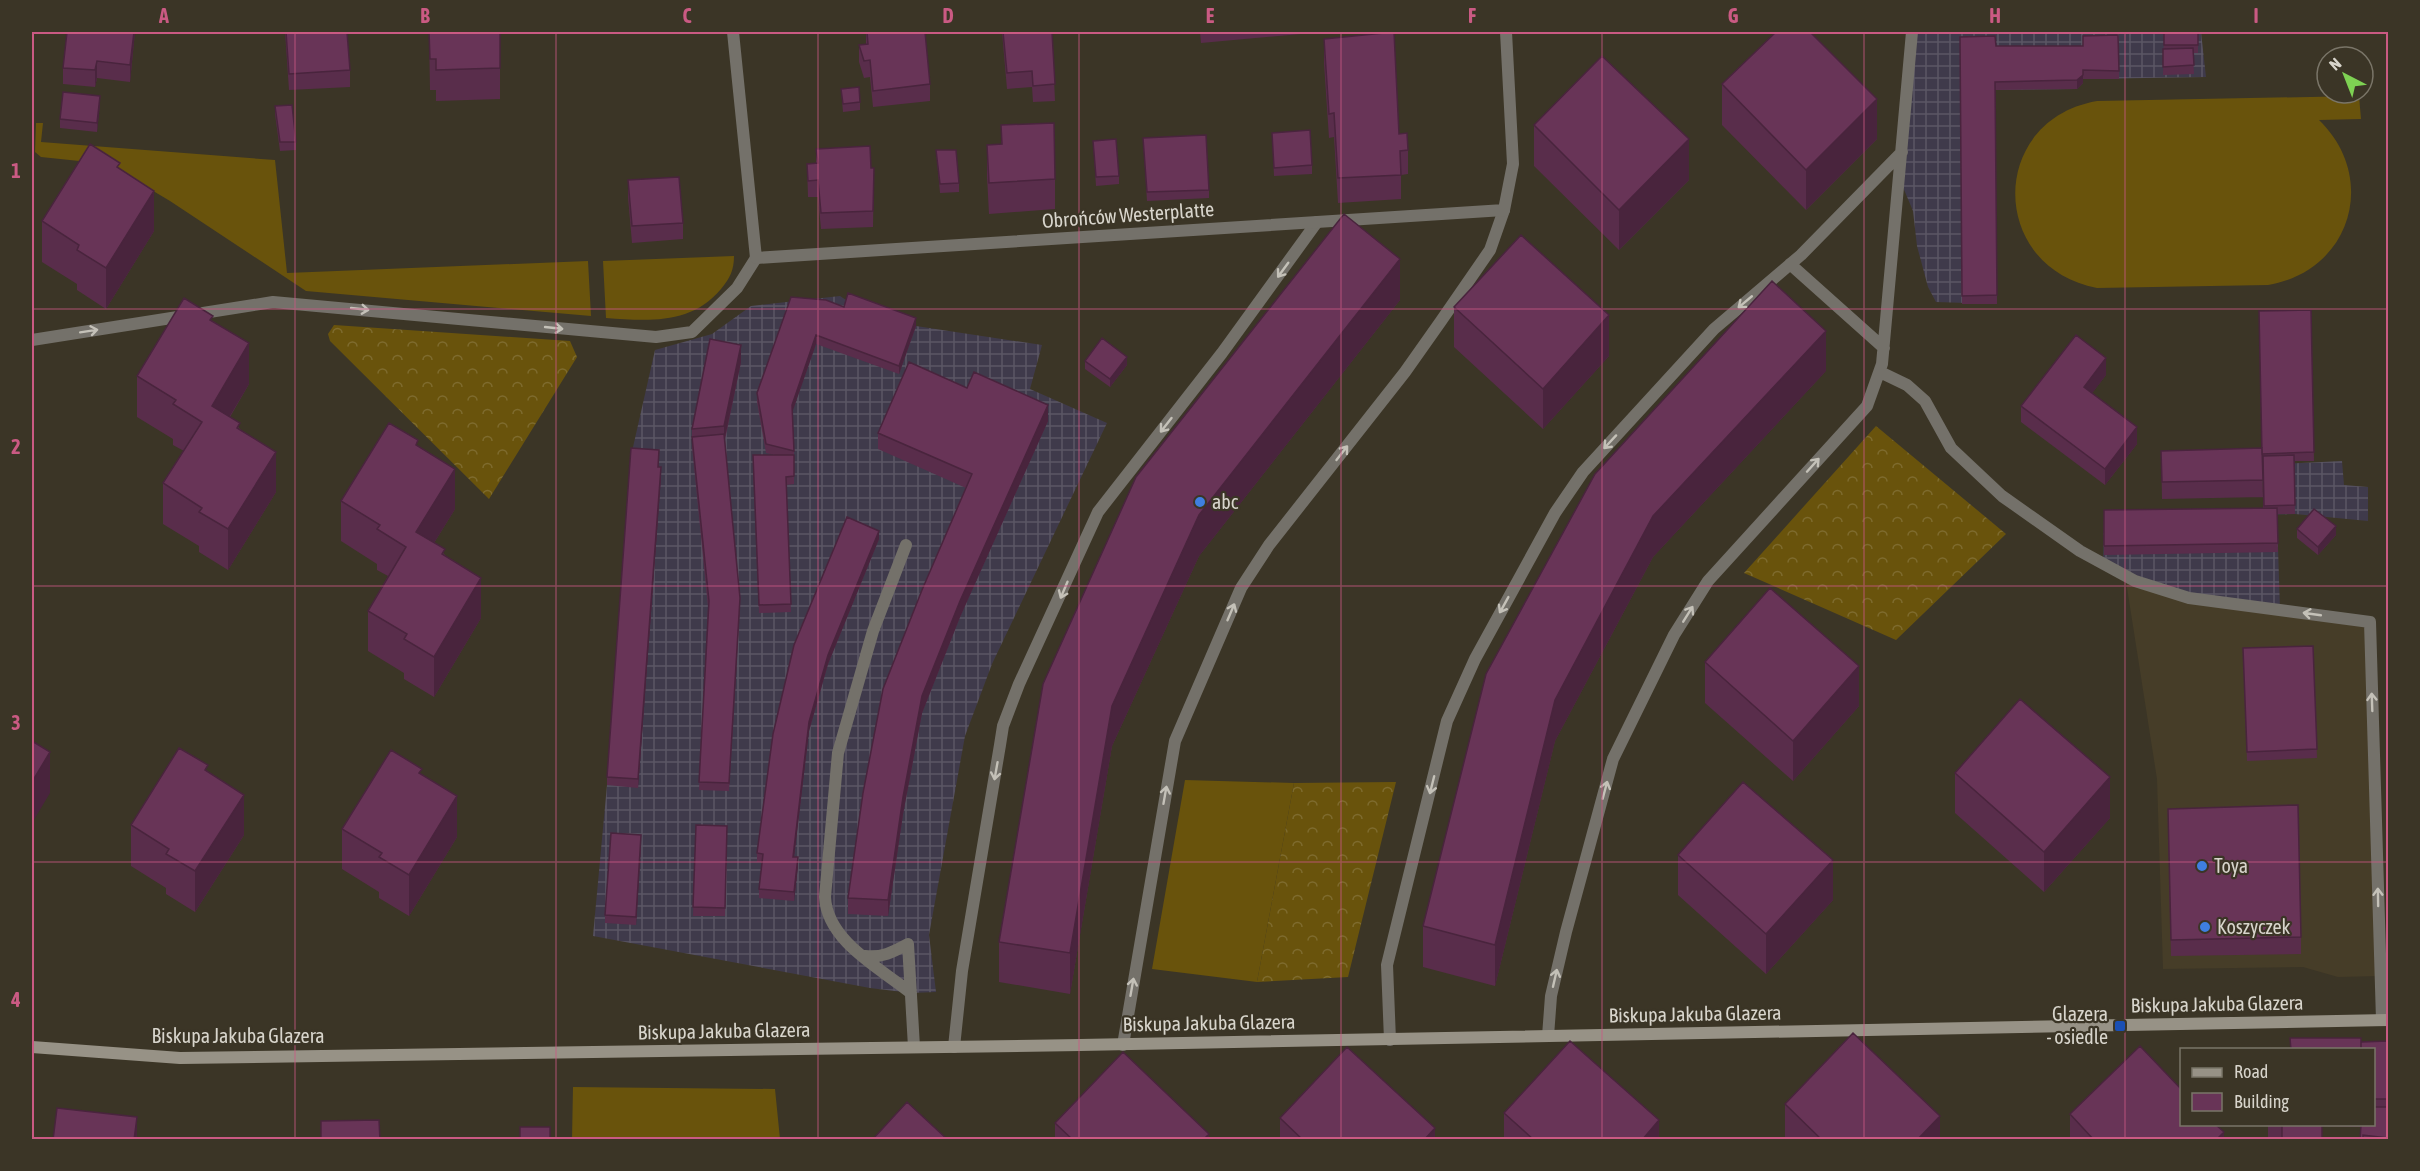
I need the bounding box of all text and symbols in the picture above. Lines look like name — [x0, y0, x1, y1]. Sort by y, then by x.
text: A — [158, 4, 169, 27]
text: B — [420, 4, 430, 27]
text: C — [683, 4, 692, 27]
text: D — [942, 4, 954, 27]
text: E — [1206, 4, 1215, 27]
text: F — [1468, 4, 1476, 27]
text: G — [1728, 4, 1739, 27]
text: H — [1989, 4, 2001, 27]
text: I — [2253, 4, 2259, 27]
north arrow — [2315, 45, 2375, 105]
text: N — [2325, 54, 2344, 74]
text: 1 — [11, 159, 21, 182]
street label: Obrońców Westerplatte — [1041, 197, 1215, 232]
one-way arrow — [1277, 261, 1289, 277]
one-way arrow — [1737, 296, 1753, 309]
one-way arrow — [350, 304, 370, 315]
one-way arrow — [544, 323, 564, 334]
one-way arrow — [79, 325, 99, 336]
one-way arrow — [1159, 417, 1172, 433]
text: 2 — [11, 435, 21, 458]
one-way arrow — [1603, 435, 1617, 450]
one-way arrow — [1335, 445, 1348, 461]
one-way arrow — [1806, 458, 1820, 473]
place label: abc — [1212, 490, 1239, 513]
marker: abc — [1193, 495, 1207, 509]
one-way arrow — [1058, 580, 1069, 598]
one-way arrow — [1498, 596, 1509, 614]
one-way arrow — [1226, 603, 1237, 622]
one-way arrow — [1682, 606, 1694, 623]
one-way arrow — [2302, 609, 2322, 620]
one-way arrow — [2366, 692, 2378, 712]
text: 3 — [11, 711, 21, 734]
one-way arrow — [990, 761, 1001, 781]
one-way arrow — [1425, 775, 1437, 794]
one-way arrow — [1600, 781, 1611, 800]
one-way arrow — [1160, 785, 1171, 805]
place label: Toya — [2214, 854, 2248, 877]
marker: Toya — [2195, 859, 2209, 873]
one-way arrow — [2372, 887, 2384, 907]
place label: Koszyczek — [2217, 915, 2291, 938]
marker: Koszyczek — [2198, 920, 2212, 934]
one-way arrow — [1550, 969, 1562, 988]
one-way arrow — [1127, 977, 1138, 997]
text: 4 — [10, 988, 21, 1011]
street label: Biskupa Jakuba Glazera — [2130, 990, 2304, 1017]
street label: Biskupa Jakuba Glazera — [1608, 1000, 1782, 1027]
place label: Glazera - osiedle — [2047, 1002, 2108, 1048]
street label: Biskupa Jakuba Glazera — [1122, 1009, 1296, 1036]
street label: Biskupa Jakuba Glazera — [637, 1017, 811, 1044]
marker: Glazera - osiedle — [2113, 1019, 2127, 1033]
street label: Biskupa Jakuba Glazera — [152, 1024, 324, 1047]
legend — [2180, 1048, 2375, 1126]
text: Road — [2234, 1061, 2268, 1082]
text: Building — [2234, 1091, 2289, 1112]

